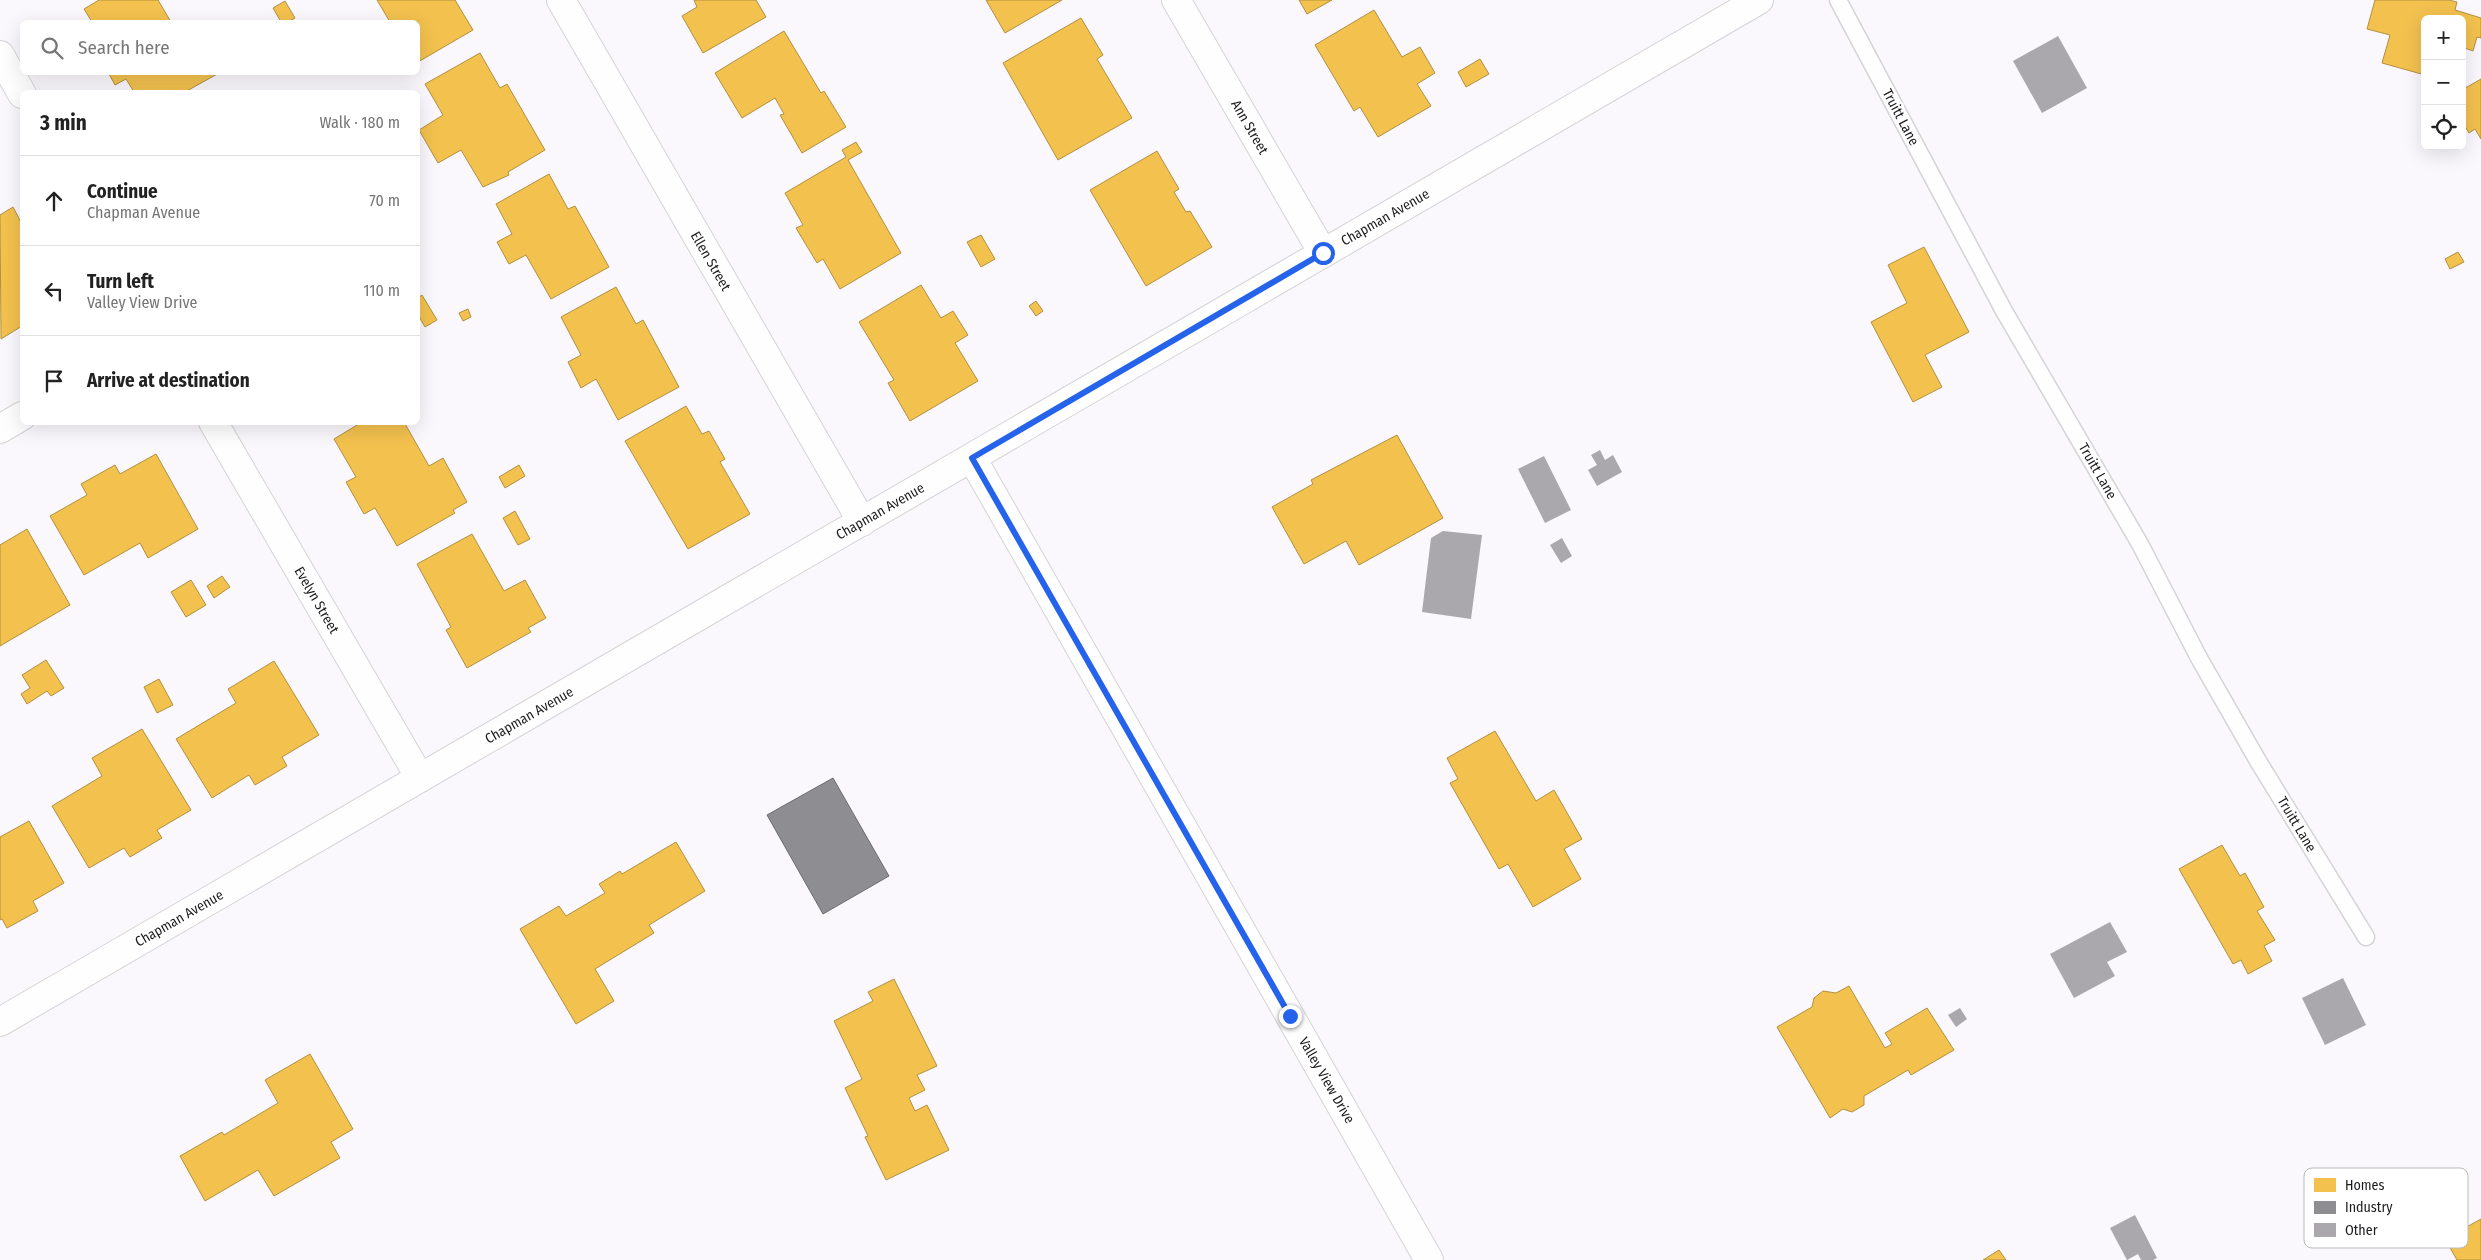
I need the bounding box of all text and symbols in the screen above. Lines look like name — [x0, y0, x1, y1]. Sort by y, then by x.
map controls — [2421, 15, 2466, 150]
button: + — [2421, 15, 2466, 60]
search box — [20, 20, 420, 75]
icon: search — [38, 34, 66, 62]
text: Search here — [78, 36, 170, 59]
button: − — [2421, 60, 2466, 105]
street label: Truitt Lane — [1879, 86, 1923, 148]
street label: Ann Street — [1227, 97, 1272, 158]
button: locate — [2421, 105, 2466, 150]
text: 3 min — [40, 110, 87, 136]
text: Walk · 180 m — [320, 113, 400, 132]
text: Continue — [87, 180, 158, 203]
street label: Chapman Avenue — [1338, 185, 1432, 250]
icon: ahead — [40, 187, 68, 215]
text: 70 m — [369, 191, 400, 210]
text: Chapman Avenue — [87, 203, 200, 222]
street label: Ellen Street — [687, 229, 735, 294]
route start — [1312, 242, 1335, 265]
text: Turn left — [87, 270, 154, 293]
icon: left — [40, 277, 68, 305]
text: 110 m — [363, 281, 400, 300]
text: Valley View Drive — [87, 293, 197, 312]
icon: arrive — [40, 367, 68, 395]
text: Arrive at destination — [87, 369, 250, 392]
street label: Truitt Lane — [2075, 440, 2120, 502]
street label: Chapman Avenue — [833, 479, 927, 544]
street label: Evelyn Street — [291, 564, 343, 637]
street label: Chapman Avenue — [482, 683, 576, 748]
street label: Truitt Lane — [2273, 794, 2320, 855]
street label: Chapman Avenue — [132, 886, 226, 951]
route end — [1279, 1005, 1302, 1028]
street label: Valley View Drive — [1295, 1034, 1358, 1126]
legend — [2304, 1168, 2468, 1248]
text: Homes — [2345, 1177, 2385, 1194]
text: Industry — [2345, 1199, 2393, 1216]
text: Other — [2345, 1222, 2378, 1239]

